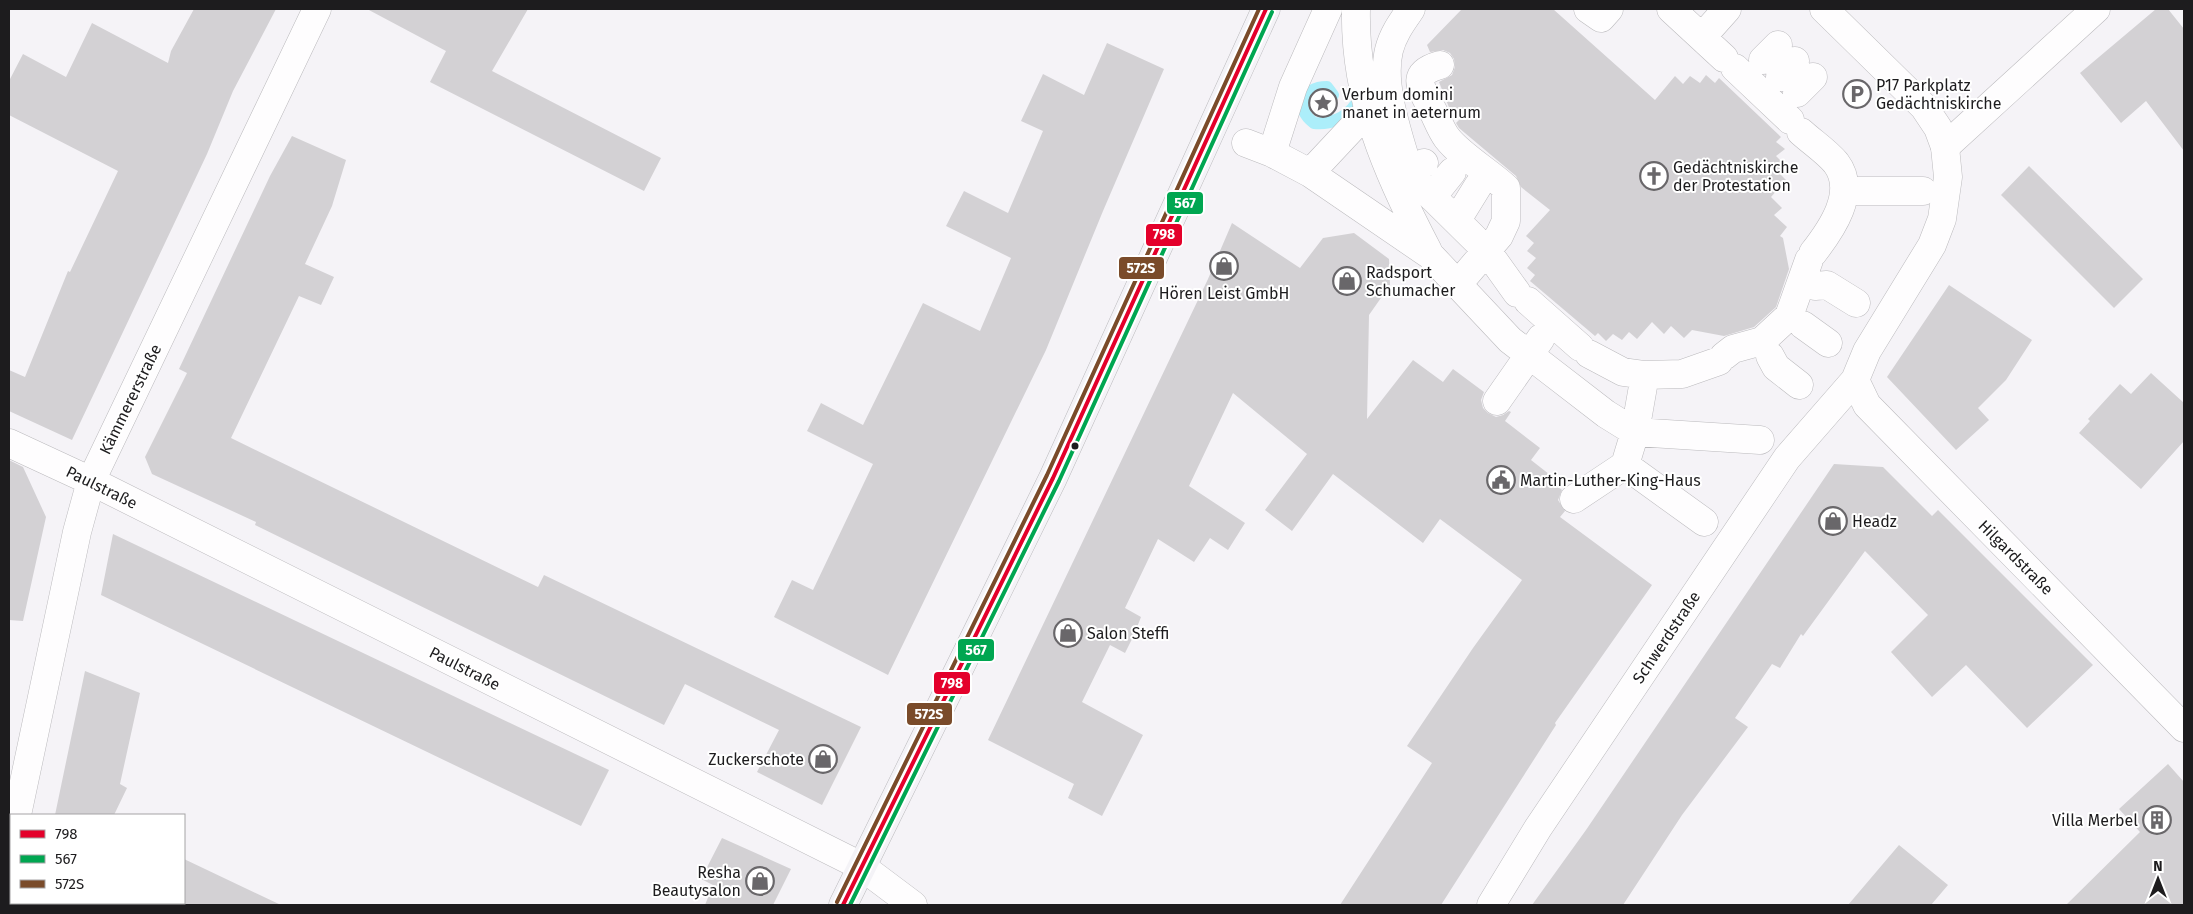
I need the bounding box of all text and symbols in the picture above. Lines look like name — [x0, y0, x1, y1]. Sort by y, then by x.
place label: P17 Parkplatz Gedächtniskirche — [1876, 76, 2001, 113]
parking icon: P17 Parkplatz Gedächtniskirche — [1842, 79, 1872, 109]
place label: Verbum domini manet in aeternum — [1342, 85, 1481, 122]
place icon: Verbum domini manet in aeternum — [1308, 88, 1338, 118]
place label: Gedächtniskirche der Protestation — [1673, 158, 1798, 195]
church icon: Gedächtniskirche der Protestation — [1639, 161, 1669, 191]
line badge: 567 — [1166, 191, 1204, 215]
text: 567 — [1174, 195, 1196, 212]
line badge: 798 — [1145, 223, 1183, 247]
text: 798 — [1153, 226, 1175, 243]
shop icon: Hören Leist GmbH — [1209, 251, 1239, 281]
line badge: 572S — [1118, 256, 1165, 280]
text: 572S — [1127, 260, 1155, 277]
place label: Radsport Schumacher — [1366, 263, 1456, 300]
shop icon: Radsport Schumacher — [1332, 266, 1362, 296]
place label: Hören Leist GmbH — [1159, 284, 1289, 303]
street label: Kämmererstraße — [96, 341, 165, 457]
unlabelled marker — [1070, 441, 1080, 451]
street label: Paulstraße — [63, 462, 141, 513]
public building icon: Martin-Luther-King-Haus — [1486, 465, 1516, 495]
place label: Martin-Luther-King-Haus — [1520, 471, 1701, 490]
shop icon: Headz — [1818, 506, 1848, 536]
place label: Headz — [1852, 512, 1897, 531]
street label: Hilgardstraße — [1974, 516, 2057, 599]
street label: Schwerdstraße — [1629, 588, 1704, 687]
shop icon: Salon Steffi — [1053, 618, 1083, 648]
place label: Salon Steffi — [1087, 624, 1169, 643]
line badge: 567 — [957, 638, 995, 662]
text: 567 — [965, 642, 987, 659]
street label: Paulstraße — [426, 643, 503, 694]
line badge: 798 — [933, 671, 971, 695]
text: 798 — [941, 675, 963, 692]
line badge: 572S — [906, 702, 953, 726]
text: 572S — [915, 706, 943, 723]
shop icon: Zuckerschote — [808, 744, 838, 774]
place label: Zuckerschote — [708, 750, 804, 769]
building icon: Villa Merbel — [2142, 805, 2172, 835]
place label: Villa Merbel — [2052, 811, 2138, 830]
legend — [10, 814, 185, 904]
text: 798 — [55, 825, 78, 843]
text: 567 — [55, 850, 77, 868]
north arrow — [2133, 854, 2183, 904]
text: N — [2153, 858, 2163, 875]
place label: Resha Beautysalon — [652, 863, 741, 900]
shop icon: Resha Beautysalon — [745, 866, 775, 896]
text: 572S — [55, 875, 84, 893]

